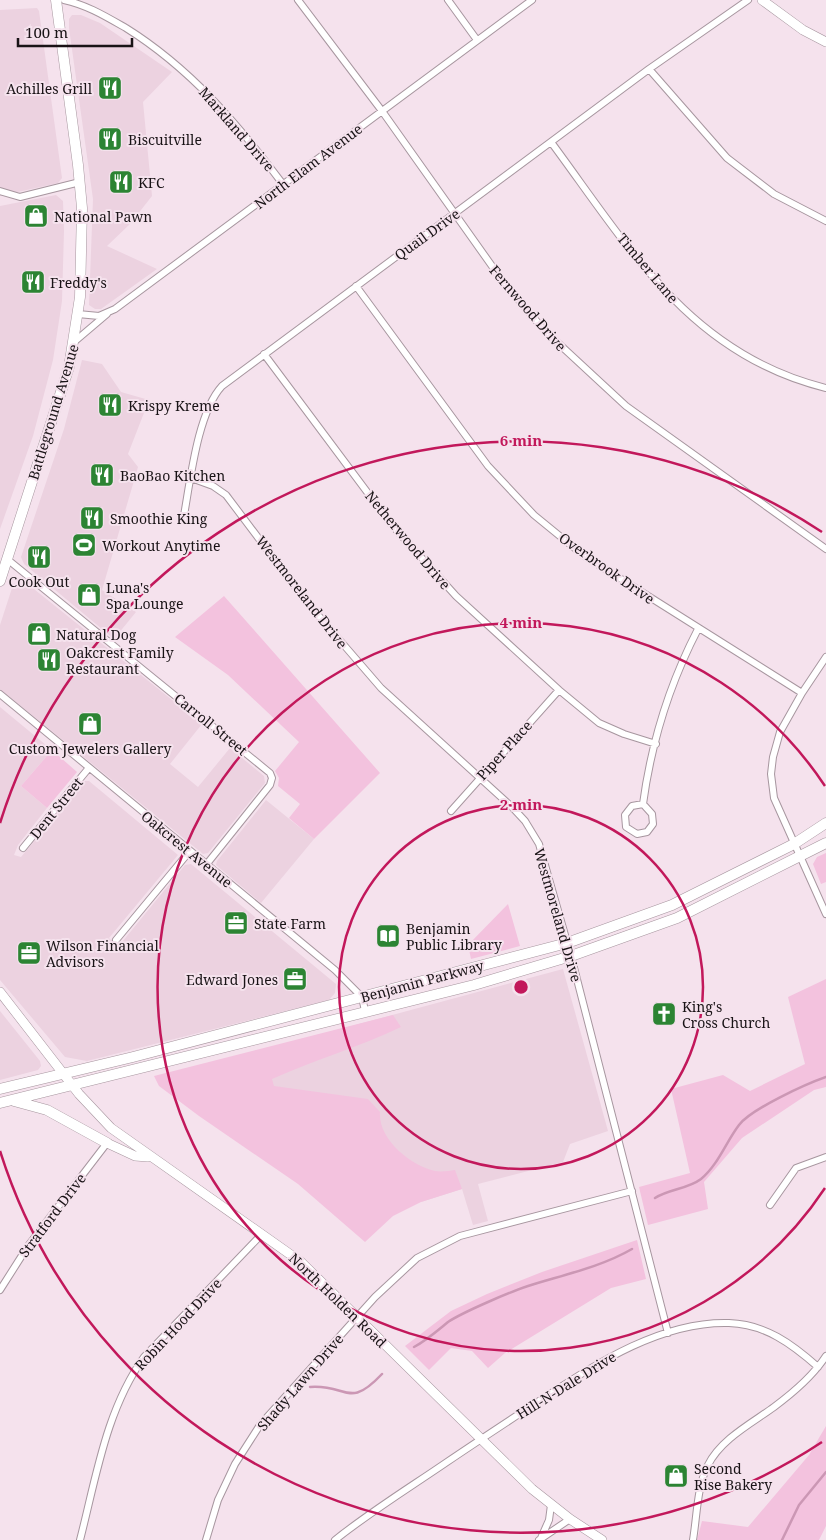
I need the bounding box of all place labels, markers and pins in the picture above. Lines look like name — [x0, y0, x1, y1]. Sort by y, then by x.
restaurant icon: Achilles Grill — [97, 75, 123, 101]
place label: Achilles Grill — [6, 79, 93, 98]
restaurant icon: Biscuitville — [97, 126, 123, 152]
place label: Biscuitville — [128, 130, 202, 149]
restaurant icon: KFC — [108, 169, 134, 195]
place label: KFC — [138, 173, 165, 192]
shop icon: National Pawn — [23, 203, 49, 229]
place label: National Pawn — [54, 207, 152, 226]
restaurant icon: Freddy's — [20, 269, 46, 295]
place label: Freddy's — [50, 273, 107, 292]
restaurant icon: Krispy Kreme — [97, 392, 123, 418]
place label: Krispy Kreme — [128, 396, 220, 415]
restaurant icon: BaoBao Kitchen — [89, 462, 115, 488]
place label: BaoBao Kitchen — [120, 466, 225, 485]
restaurant icon: Smoothie King — [79, 505, 105, 531]
place label: Smoothie King — [110, 509, 208, 528]
sports icon: Workout Anytime — [71, 532, 97, 558]
place label: Workout Anytime — [102, 536, 221, 555]
restaurant icon: Cook Out — [26, 544, 52, 570]
place label: Cook Out — [9, 572, 69, 591]
place label: Luna's Spa Lounge — [106, 578, 183, 613]
shop icon: Luna's Spa Lounge — [76, 582, 102, 608]
shop icon: Natural Dog — [26, 621, 52, 647]
place label: Natural Dog — [56, 625, 137, 644]
place label: Oakcrest Family Restaurant — [66, 643, 174, 678]
restaurant icon: Oakcrest Family Restaurant — [36, 647, 62, 673]
shop icon: Custom Jewelers Gallery — [77, 711, 103, 737]
place label: Custom Jewelers Gallery — [9, 739, 171, 758]
office icon: State Farm — [223, 910, 249, 936]
place label: State Farm — [254, 914, 326, 933]
place label: Benjamin Public Library — [406, 919, 502, 954]
library icon: Benjamin Public Library — [375, 923, 401, 949]
place label: Wilson Financial Advisors — [46, 936, 159, 971]
office icon: Wilson Financial Advisors — [16, 940, 42, 966]
office icon: Edward Jones — [282, 966, 308, 992]
place label: Edward Jones — [186, 970, 278, 989]
centre of rings — [512, 978, 530, 996]
place label: King's Cross Church — [682, 997, 770, 1032]
church icon: King's Cross Church — [651, 1001, 677, 1027]
place label: Second Rise Bakery — [694, 1459, 772, 1494]
shop icon: Second Rise Bakery — [663, 1463, 689, 1489]

